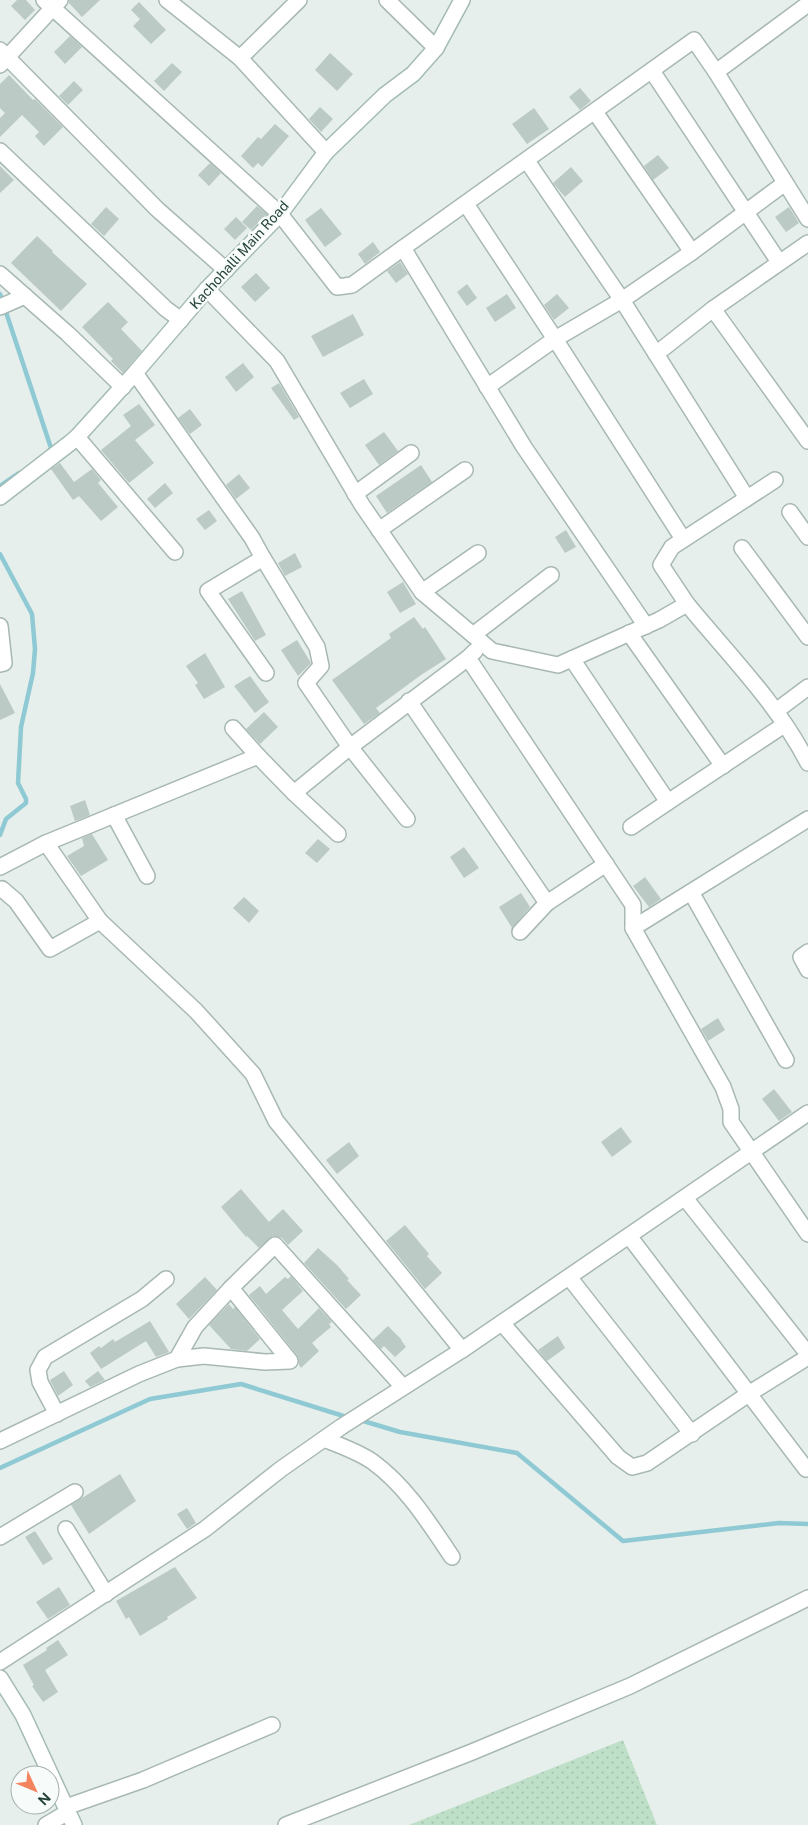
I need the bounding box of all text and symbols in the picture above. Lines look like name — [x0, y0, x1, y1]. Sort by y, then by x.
street label: Kachohalli Main Road — [186, 198, 292, 312]
north arrow — [10, 1765, 60, 1815]
text: N — [35, 1790, 54, 1809]

